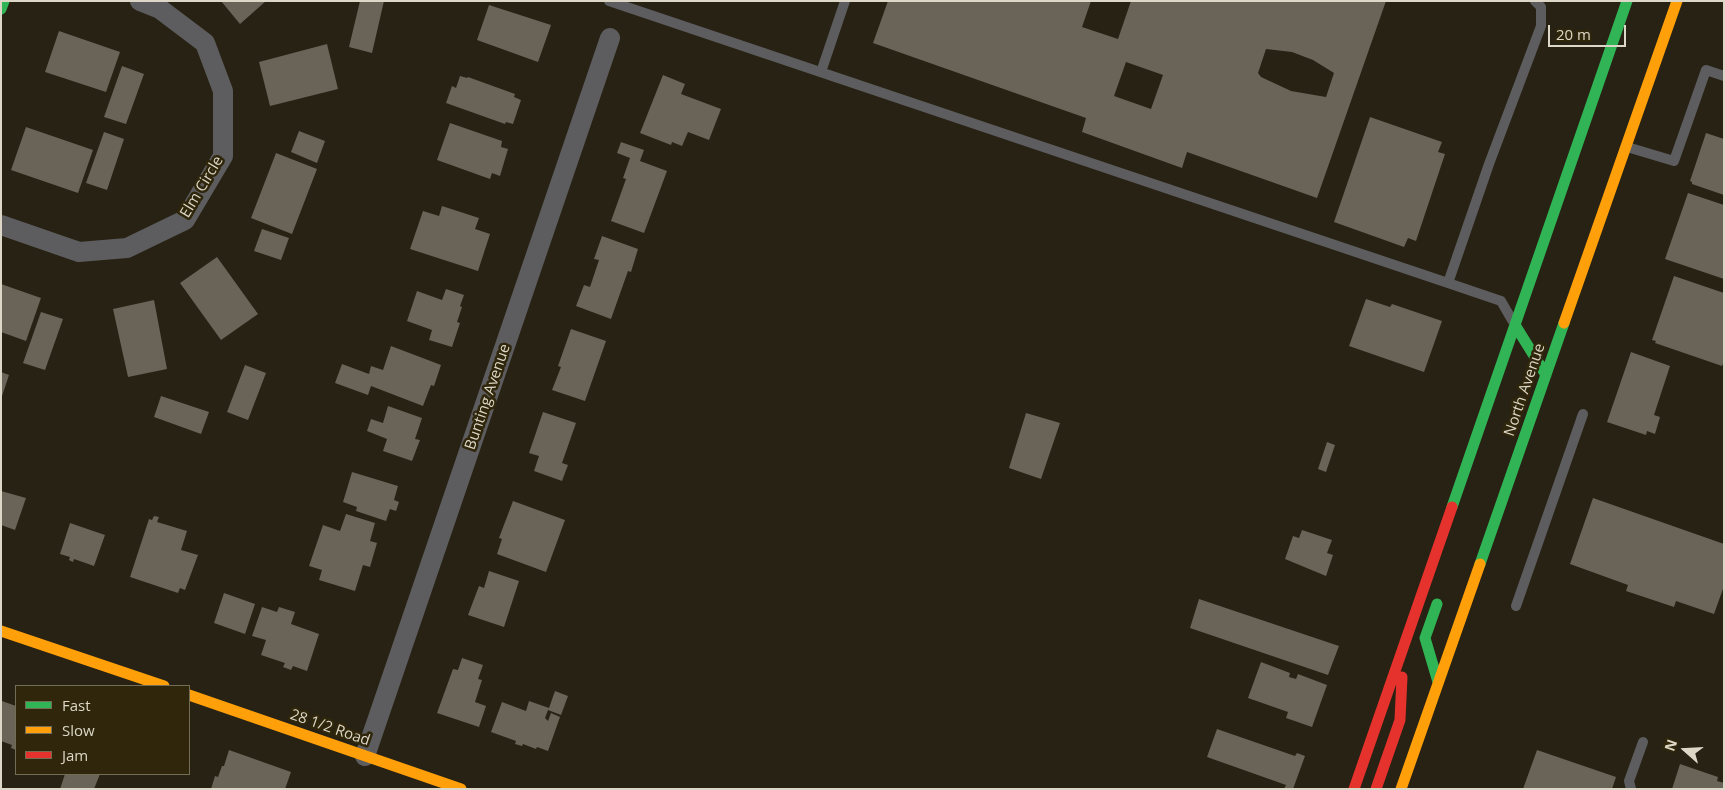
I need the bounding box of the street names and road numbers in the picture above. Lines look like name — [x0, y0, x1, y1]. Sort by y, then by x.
street label: Elm Circle — [177, 153, 227, 221]
street label: North Avenue — [1501, 341, 1549, 439]
street label: Bunting Avenue — [461, 342, 515, 452]
street label: 28 1/2 Road — [288, 706, 372, 750]

